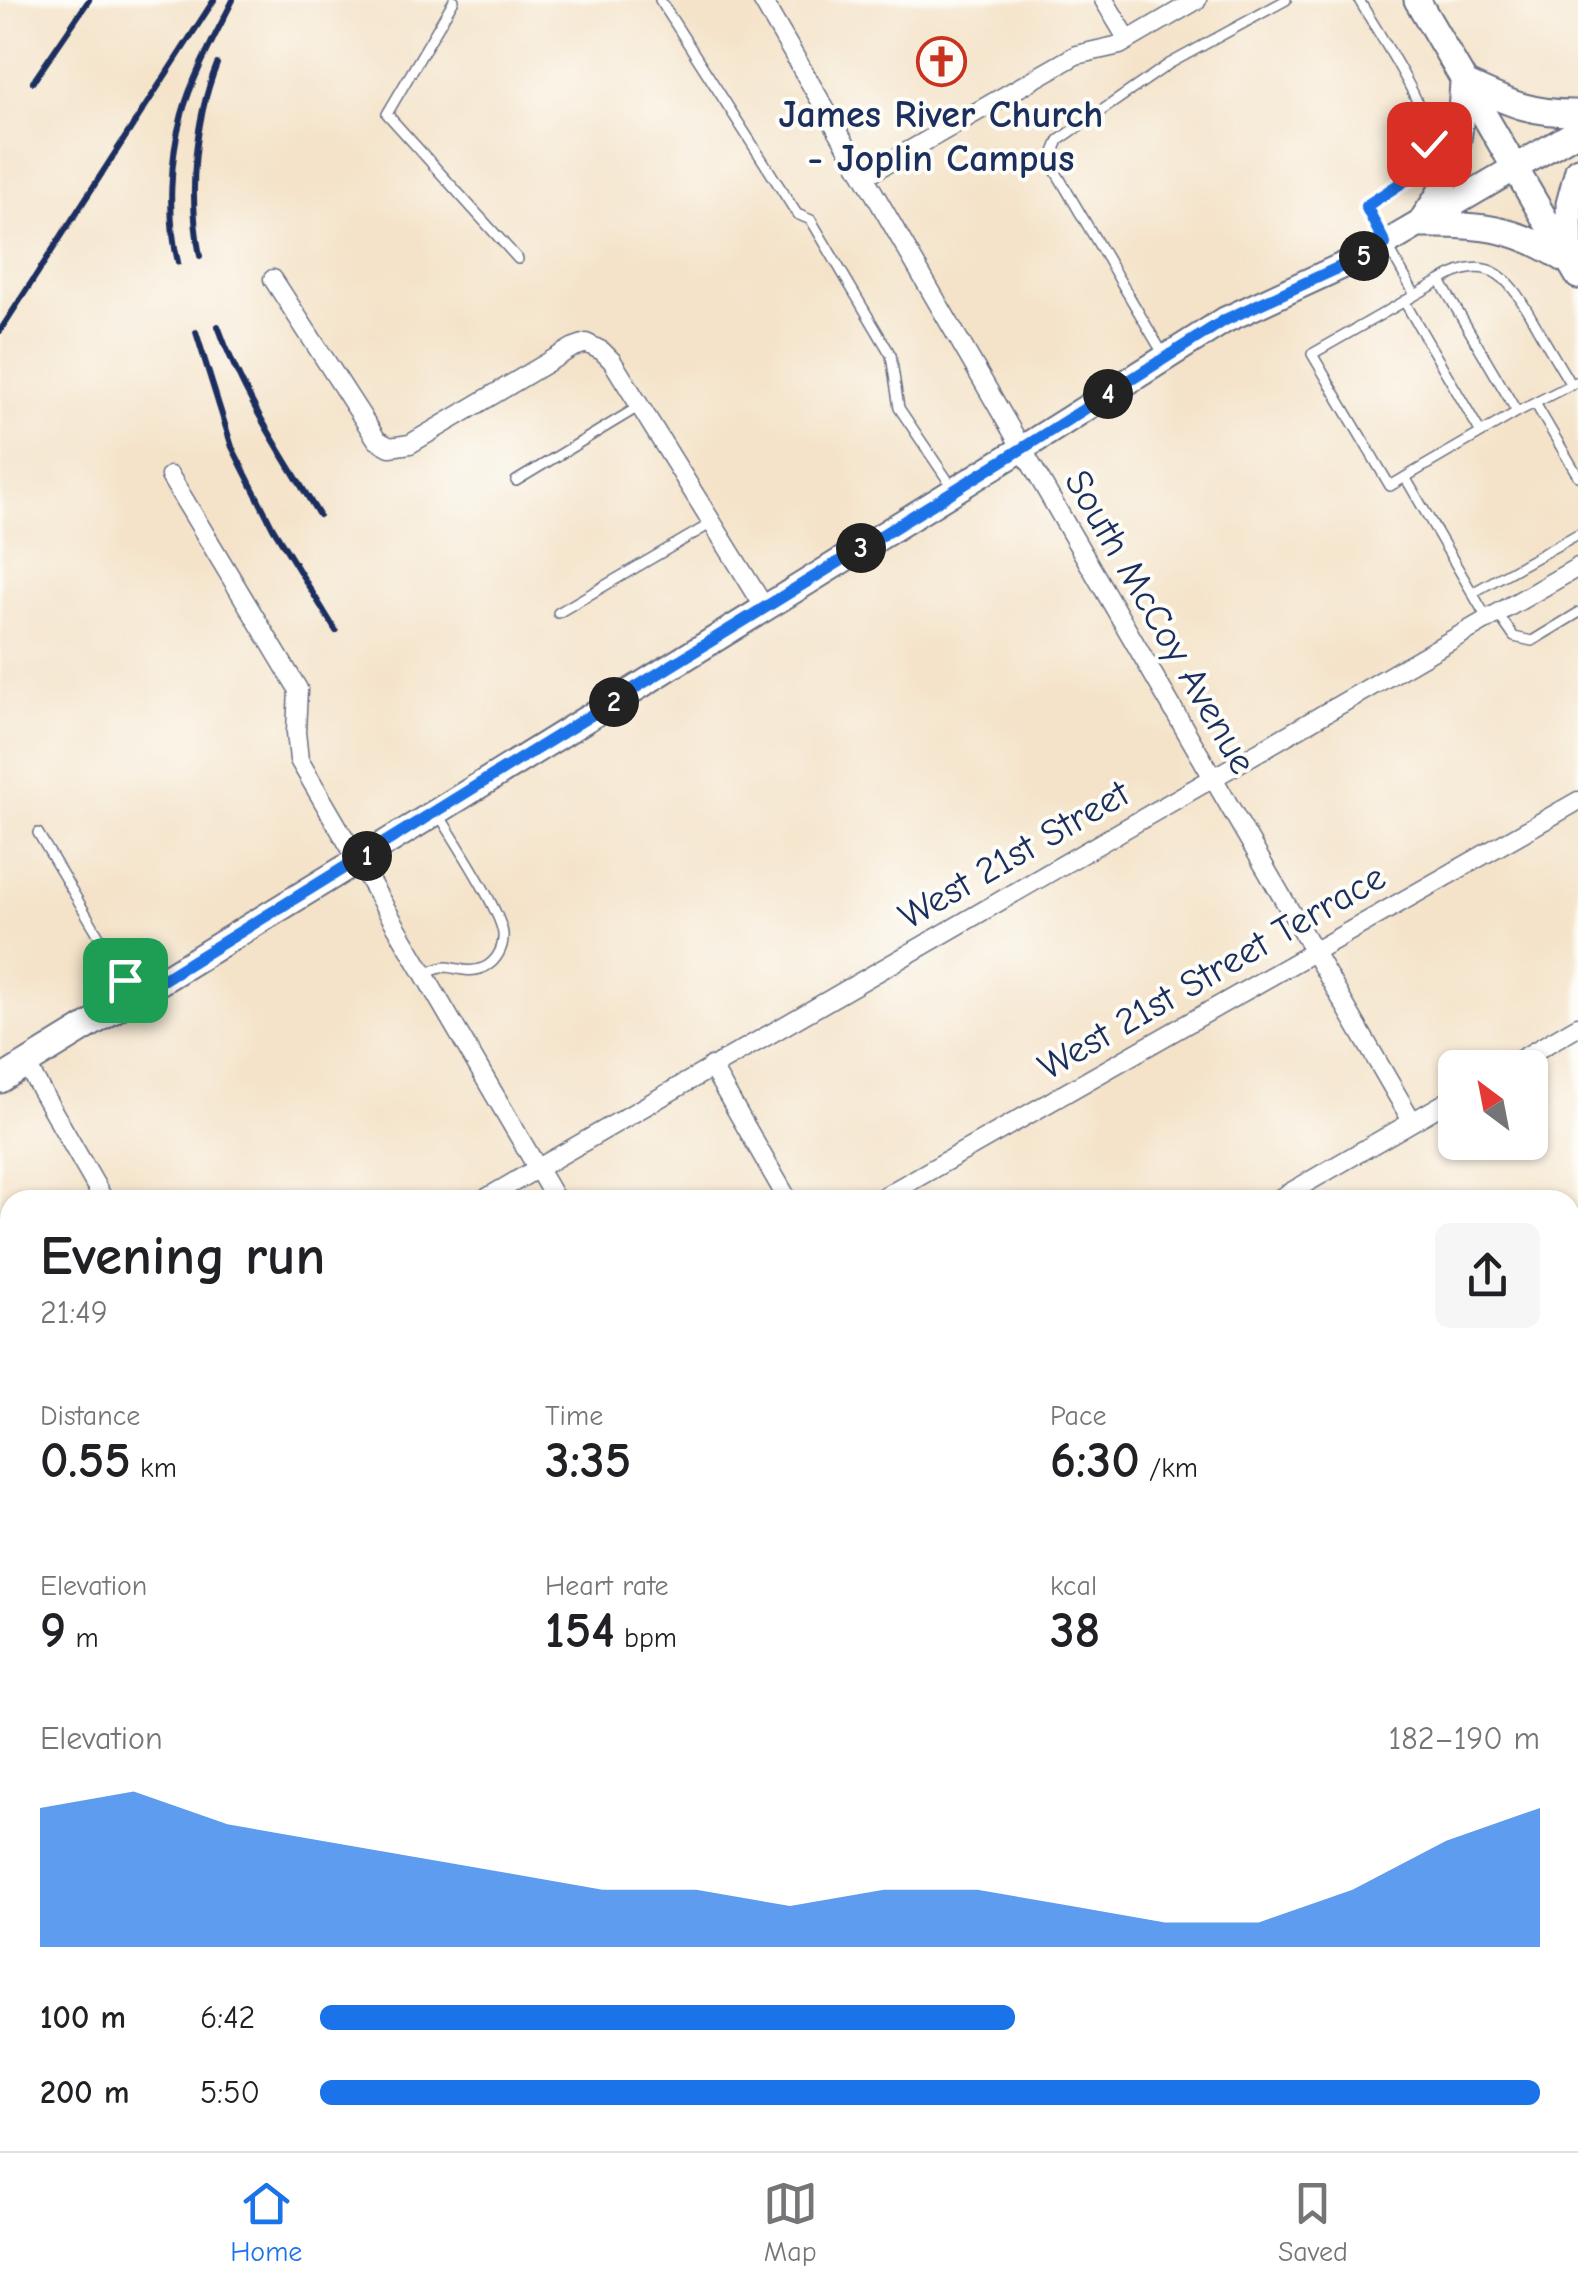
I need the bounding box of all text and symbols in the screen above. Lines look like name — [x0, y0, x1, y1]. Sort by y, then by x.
church icon: James River Church - Joplin Campus — [915, 35, 967, 87]
place label: James River Church - Joplin Campus — [779, 93, 1103, 181]
pin — [1387, 102, 1472, 187]
icon: check — [1402, 117, 1457, 172]
pin: 5 — [1339, 231, 1389, 281]
text: 5 — [1357, 240, 1371, 272]
pin: 4 — [1083, 369, 1133, 419]
text: 4 — [1101, 378, 1115, 410]
street label: South McCoy Avenue — [1055, 462, 1265, 782]
pin: 3 — [836, 523, 886, 573]
text: 3 — [854, 532, 868, 564]
pin: 2 — [589, 677, 639, 727]
text: 2 — [607, 686, 621, 718]
street label: West 21st Street — [891, 771, 1138, 939]
pin: 1 — [342, 831, 392, 881]
text: 1 — [361, 840, 373, 872]
street label: West 21st Street Terrace — [1031, 855, 1393, 1089]
pin — [83, 938, 168, 1023]
icon: arrive — [98, 953, 153, 1008]
north arrow — [1438, 1050, 1548, 1160]
map controls — [1438, 1050, 1548, 1160]
button: share — [1435, 1223, 1540, 1328]
text: Evening run — [40, 1224, 325, 1288]
text: 21:49 — [40, 1294, 108, 1331]
text: Distance — [40, 1400, 140, 1432]
text: Time — [545, 1400, 603, 1432]
text: Pace — [1050, 1400, 1106, 1432]
text: 0.55 — [40, 1432, 131, 1490]
text: 3:35 — [545, 1432, 631, 1490]
text: 6:30 — [1050, 1432, 1140, 1490]
text: km — [131, 1452, 177, 1484]
text: /km — [1140, 1452, 1198, 1484]
text: Elevation — [40, 1570, 147, 1602]
text: Heart rate — [545, 1570, 668, 1602]
text: kcal — [1050, 1570, 1097, 1602]
text: 9 — [40, 1602, 66, 1660]
text: 154 — [545, 1602, 615, 1660]
text: 38 — [1050, 1602, 1100, 1660]
text: m — [66, 1622, 99, 1654]
text: bpm — [615, 1622, 677, 1654]
text: Elevation — [40, 1720, 163, 1757]
text: 182–190 m — [1389, 1720, 1540, 1757]
text: 100 m — [40, 1999, 126, 2036]
text: 6:42 — [200, 1999, 255, 2036]
text: 200 m — [40, 2074, 129, 2111]
text: 5:50 — [200, 2074, 260, 2111]
tab: Home — [230, 2176, 302, 2268]
tab: Map — [763, 2176, 818, 2268]
tab: Saved — [1278, 2176, 1348, 2268]

